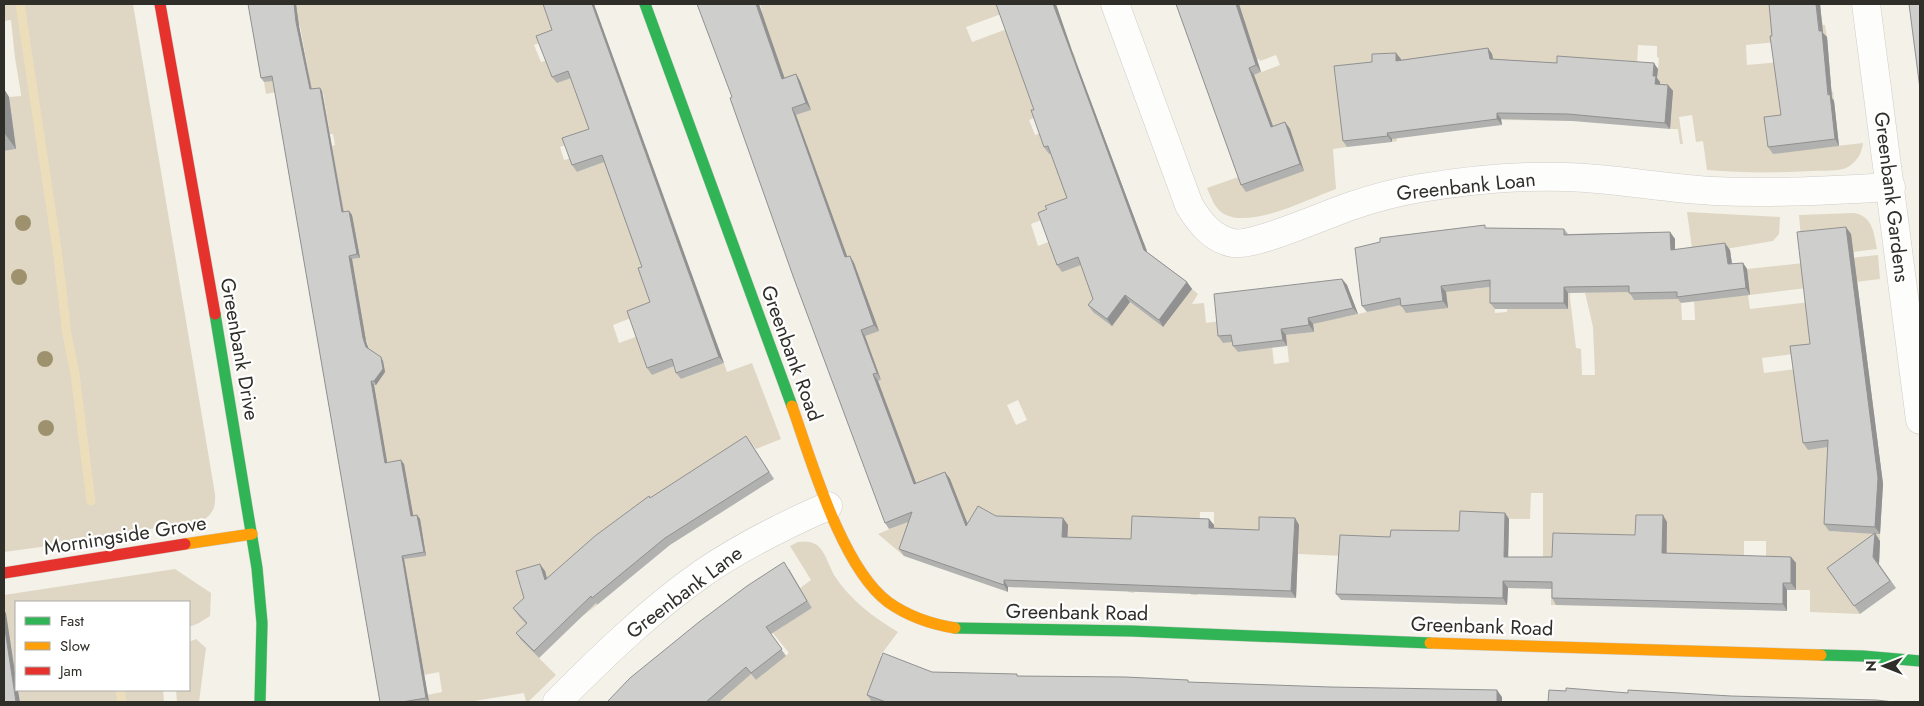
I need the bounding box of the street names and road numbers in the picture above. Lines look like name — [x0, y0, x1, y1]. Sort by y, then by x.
street label: Greenbank Gardens — [1867, 110, 1916, 284]
street label: Greenbank Loan — [1395, 165, 1537, 208]
street label: Greenbank Drive — [213, 276, 266, 422]
street label: Greenbank Road — [754, 281, 830, 425]
street label: Morningside Grove — [42, 508, 208, 563]
street label: Greenbank Lane — [620, 539, 748, 646]
street label: Greenbank Road — [1005, 597, 1149, 628]
street label: Greenbank Road — [1410, 610, 1554, 643]

